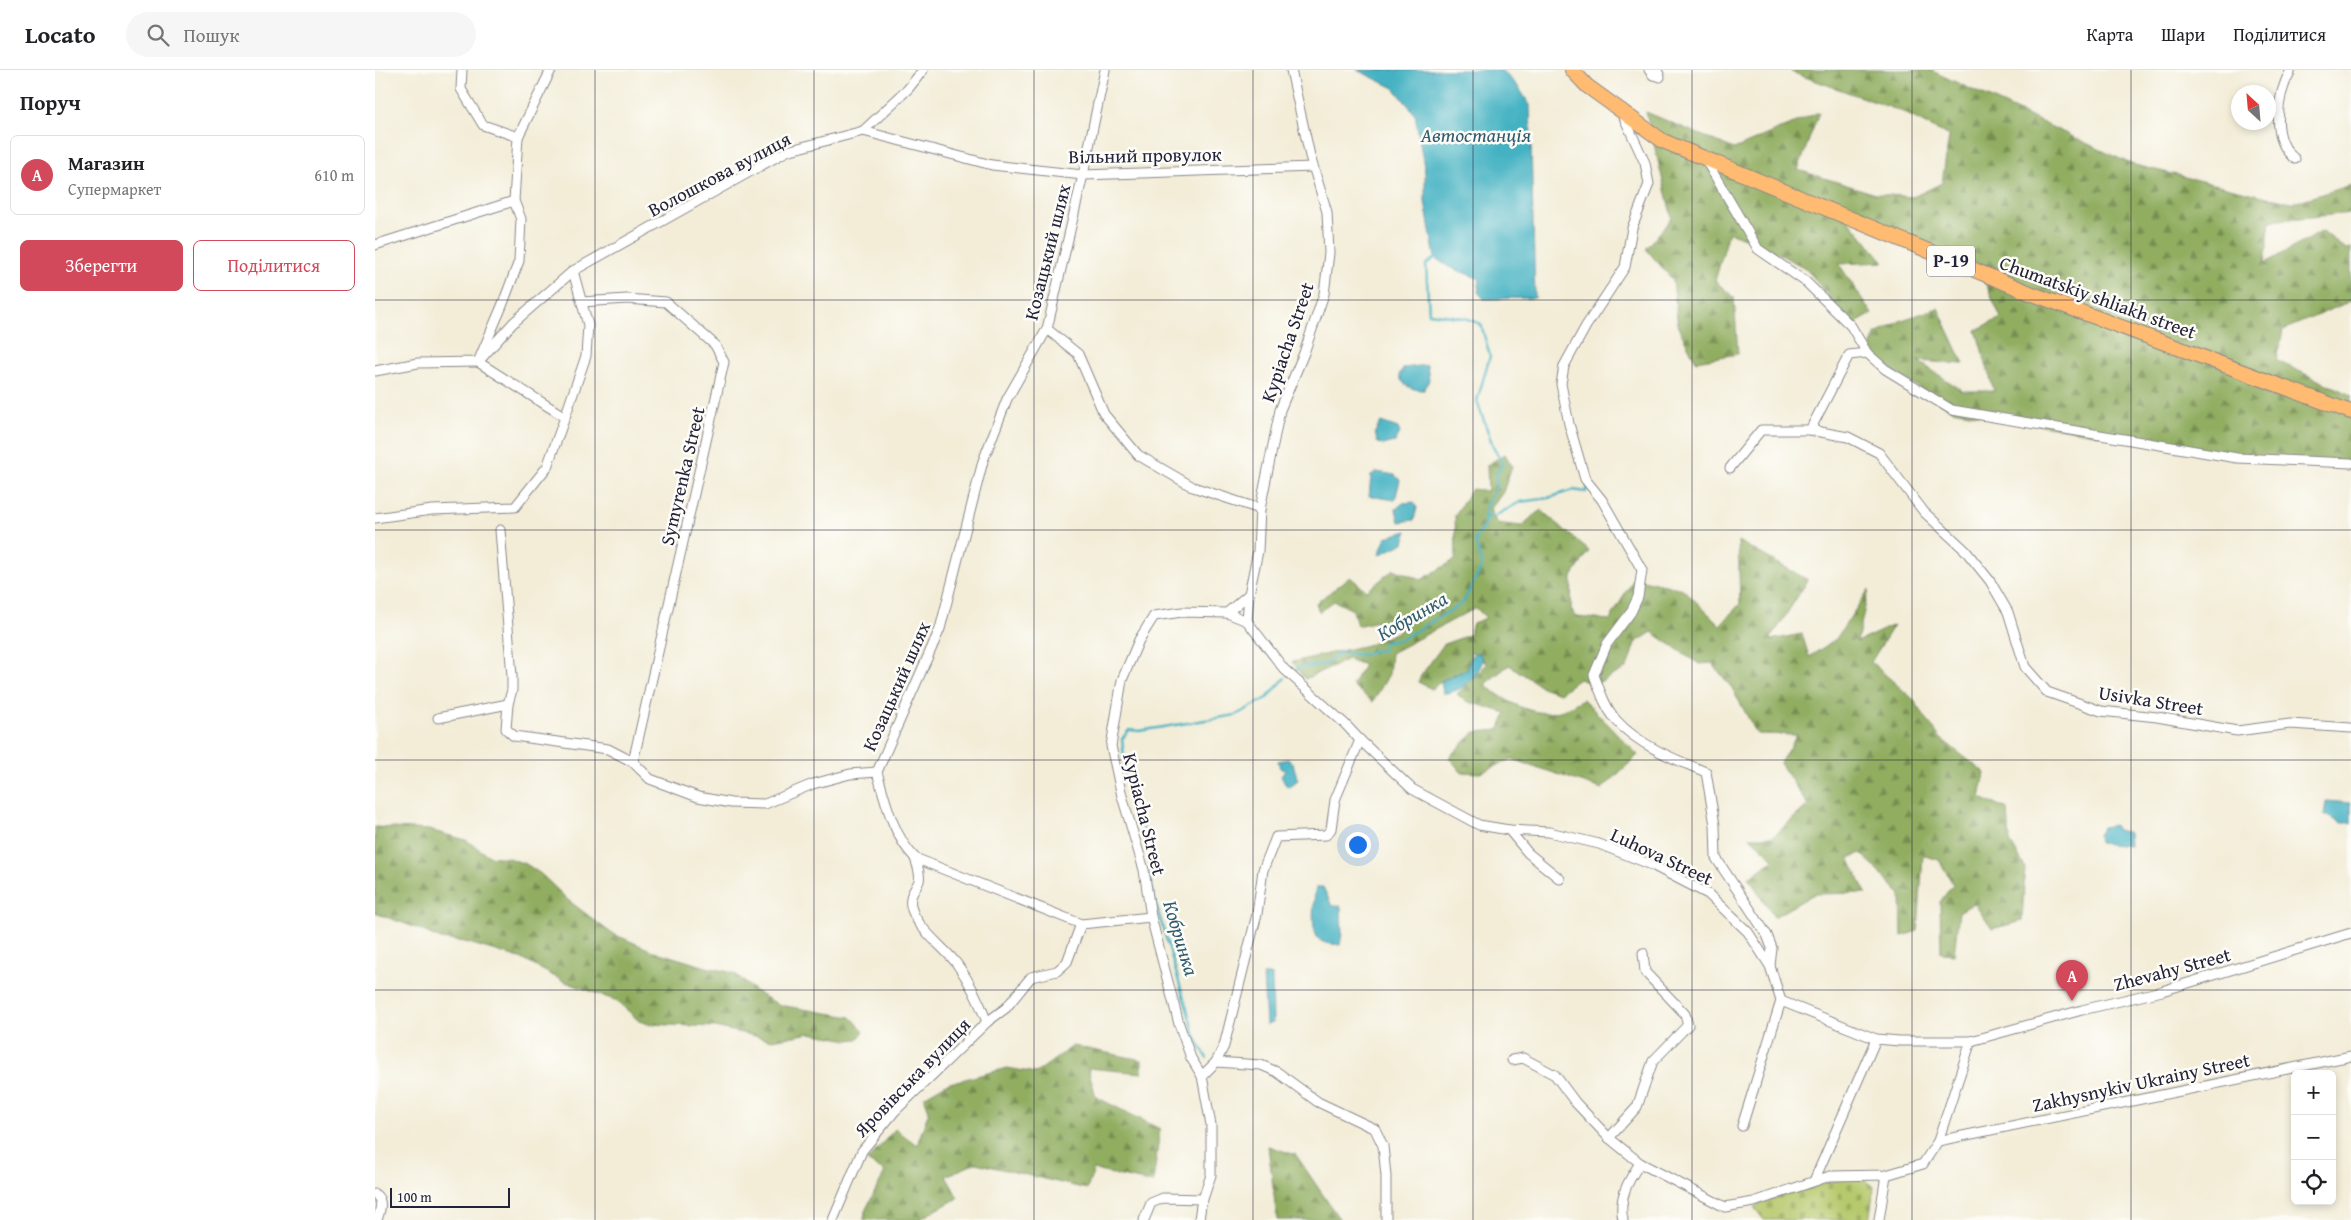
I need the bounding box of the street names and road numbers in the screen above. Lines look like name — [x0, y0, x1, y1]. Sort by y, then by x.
street label: Волошкова вулиця — [643, 124, 796, 224]
street label: Вільний провулок — [1068, 140, 1222, 170]
street label: Козацький шлях — [1017, 181, 1078, 323]
road number: Р-19 — [1927, 246, 1975, 277]
street label: Chumatskiy shliakh street — [1996, 248, 2200, 346]
street label: Kypiacha Street — [1253, 278, 1321, 406]
street label: Symyrenka Street — [652, 404, 712, 548]
street label: Козацький шлях — [855, 616, 937, 755]
street label: Usivka Street — [2097, 678, 2206, 722]
street label: Kypiacha Street — [1116, 750, 1174, 878]
street label: Luhova Street — [1606, 820, 1718, 892]
street label: Zhevahy Street — [2110, 940, 2234, 998]
street label: Яровівська вулиця — [847, 1011, 977, 1144]
street label: Zakhysnykiv Ukrainy Street — [2030, 1045, 2253, 1119]

